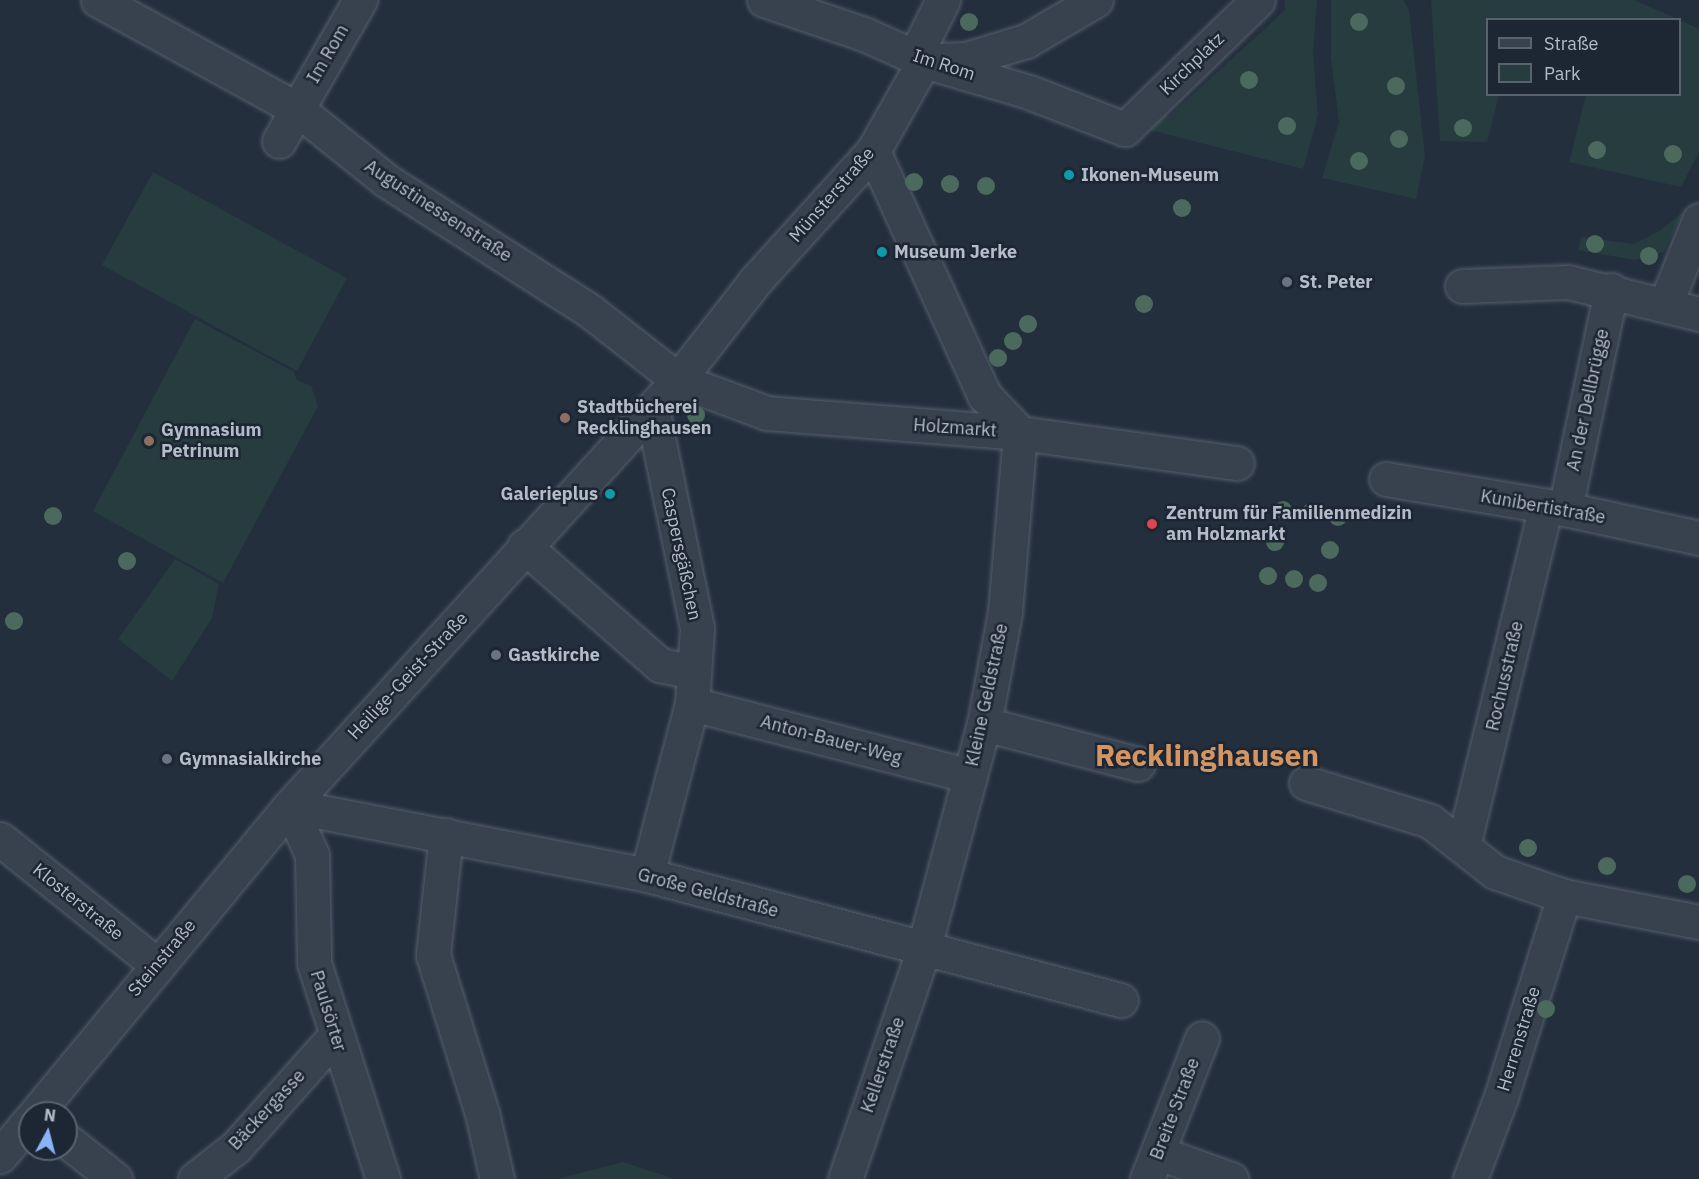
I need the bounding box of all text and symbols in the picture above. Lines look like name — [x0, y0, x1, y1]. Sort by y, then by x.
legend — [1486, 18, 1681, 96]
street label: Im Rom — [303, 21, 353, 87]
street label: Kirchplatz — [1155, 28, 1229, 100]
text: Straße — [1544, 32, 1598, 55]
street label: Im Rom — [910, 45, 978, 85]
text: Park — [1544, 62, 1580, 85]
street label: Münsterstraße — [785, 143, 879, 247]
street label: Augustinessenstraße — [360, 155, 516, 267]
place label: Ikonen-Museum — [1081, 164, 1219, 186]
marker: Ikonen-Museum — [1062, 168, 1076, 182]
place label: Museum Jerke — [894, 241, 1017, 263]
marker: Museum Jerke — [875, 245, 889, 259]
place label: St. Peter — [1299, 271, 1373, 293]
marker: St. Peter — [1280, 275, 1294, 289]
street label: An der Dellbrügge — [1562, 327, 1614, 473]
place label: Stadtbücherei Recklinghausen — [577, 397, 712, 440]
marker: Stadtbücherei Recklinghausen — [558, 411, 572, 425]
street label: Holzmarkt — [913, 414, 997, 442]
place label: Gymnasium Petrinum — [161, 420, 262, 462]
marker: Gymnasium Petrinum — [142, 434, 156, 448]
place label: Galerieplus — [501, 483, 598, 505]
street label: Kunibertistraße — [1479, 485, 1607, 529]
street label: Caspersgäßchen — [656, 486, 706, 622]
marker: Galerieplus — [603, 487, 617, 501]
place label: Zentrum für Familienmedizin am Holzmarkt — [1166, 503, 1412, 546]
marker: Zentrum für Familienmedizin am Holzmarkt — [1143, 515, 1161, 533]
street label: Heilige-Geist-Straße — [343, 608, 473, 744]
street label: Rochusstraße — [1482, 619, 1528, 733]
street label: Kleine Geldstraße — [961, 622, 1013, 768]
place label: Gastkirche — [508, 644, 600, 666]
marker: Gastkirche — [489, 648, 503, 662]
street label: Anton-Bauer-Weg — [758, 711, 904, 769]
district label: Recklinghausen — [1095, 737, 1319, 773]
place label: Gymnasialkirche — [179, 748, 321, 770]
marker: Gymnasialkirche — [160, 752, 174, 766]
street label: Klosterstraße — [28, 859, 128, 945]
street label: Große Geldstraße — [635, 864, 781, 922]
street label: Steinstraße — [124, 915, 200, 1001]
street label: Paulsörter — [305, 968, 351, 1054]
street label: Herrenstraße — [1493, 984, 1545, 1094]
street label: Kellerstraße — [857, 1014, 909, 1116]
street label: Breite Straße — [1146, 1055, 1204, 1163]
street label: Bäckergasse — [224, 1065, 310, 1155]
north arrow — [18, 1101, 78, 1161]
text: N — [43, 1104, 57, 1126]

